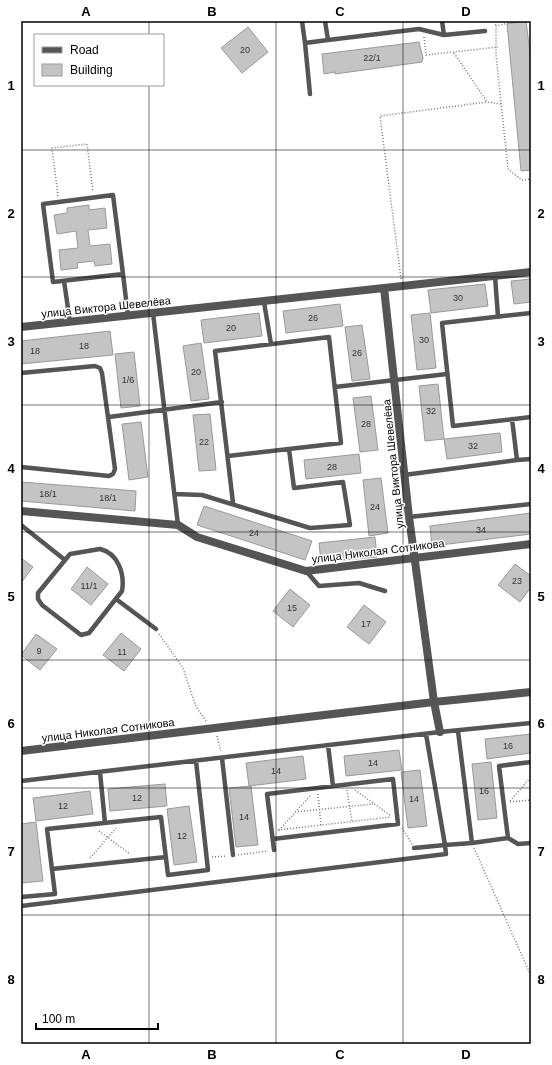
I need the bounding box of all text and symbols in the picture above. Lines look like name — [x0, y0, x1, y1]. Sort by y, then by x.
text: A — [81, 4, 91, 19]
text: B — [207, 4, 217, 19]
text: C — [335, 4, 345, 19]
text: D — [461, 4, 471, 19]
legend — [34, 34, 164, 86]
text: Road — [70, 43, 99, 57]
house number: 20 — [240, 45, 250, 55]
house number: 22/1 — [363, 53, 381, 63]
text: Building — [70, 63, 113, 77]
text: 1 — [7, 78, 15, 93]
text: 1 — [537, 78, 545, 93]
text: 2 — [7, 206, 15, 221]
text: 2 — [537, 206, 545, 221]
house number: 30 — [453, 293, 463, 303]
street label: улица Виктора Шевелёва — [41, 294, 172, 320]
house number: 26 — [308, 313, 318, 323]
house number: 20 — [226, 323, 236, 333]
text: 3 — [7, 334, 15, 349]
text: 3 — [537, 334, 545, 349]
house number: 30 — [419, 335, 429, 345]
house number: 18 — [79, 341, 89, 351]
house number: 18 — [30, 346, 40, 356]
house number: 26 — [352, 348, 362, 358]
house number: 20 — [191, 367, 201, 377]
house number: 1/6 — [122, 375, 134, 385]
street label: улица Виктора Шевелёва — [380, 398, 406, 529]
house number: 32 — [426, 406, 436, 416]
house number: 28 — [361, 419, 371, 429]
house number: 22 — [199, 437, 209, 447]
house number: 32 — [468, 441, 478, 451]
text: 4 — [7, 461, 15, 476]
text: 4 — [537, 461, 545, 476]
house number: 28 — [327, 462, 337, 472]
house number: 18/1 — [39, 489, 57, 499]
house number: 18/1 — [99, 493, 117, 503]
house number: 24 — [370, 502, 380, 512]
house number: 34 — [476, 525, 486, 535]
house number: 24 — [249, 528, 259, 538]
street label: улица Николая Сотникова — [311, 537, 446, 565]
house number: 23 — [512, 576, 522, 586]
house number: 11/1 — [81, 581, 97, 591]
text: 5 — [7, 589, 15, 604]
text: 5 — [537, 589, 545, 604]
house number: 15 — [287, 603, 297, 613]
house number: 17 — [361, 619, 371, 629]
house number: 9 — [36, 646, 42, 656]
house number: 11 — [117, 647, 127, 657]
text: 6 — [7, 716, 15, 731]
street label: улица Николая Сотникова — [41, 716, 176, 744]
text: 6 — [537, 716, 545, 731]
house number: 16 — [503, 741, 513, 751]
house number: 14 — [368, 758, 378, 768]
house number: 14 — [271, 766, 281, 776]
house number: 16 — [479, 786, 489, 796]
house number: 12 — [132, 793, 142, 803]
house number: 14 — [409, 794, 419, 804]
house number: 12 — [58, 801, 68, 811]
house number: 14 — [239, 812, 249, 822]
house number: 12 — [177, 831, 187, 841]
text: 7 — [7, 844, 15, 859]
text: 7 — [537, 844, 545, 859]
text: 8 — [7, 972, 15, 987]
text: 8 — [537, 972, 545, 987]
scale bar — [36, 1005, 158, 1031]
text: 100 m — [42, 1012, 75, 1026]
text: A — [81, 1047, 91, 1062]
text: B — [207, 1047, 217, 1062]
text: C — [335, 1047, 345, 1062]
text: D — [461, 1047, 471, 1062]

